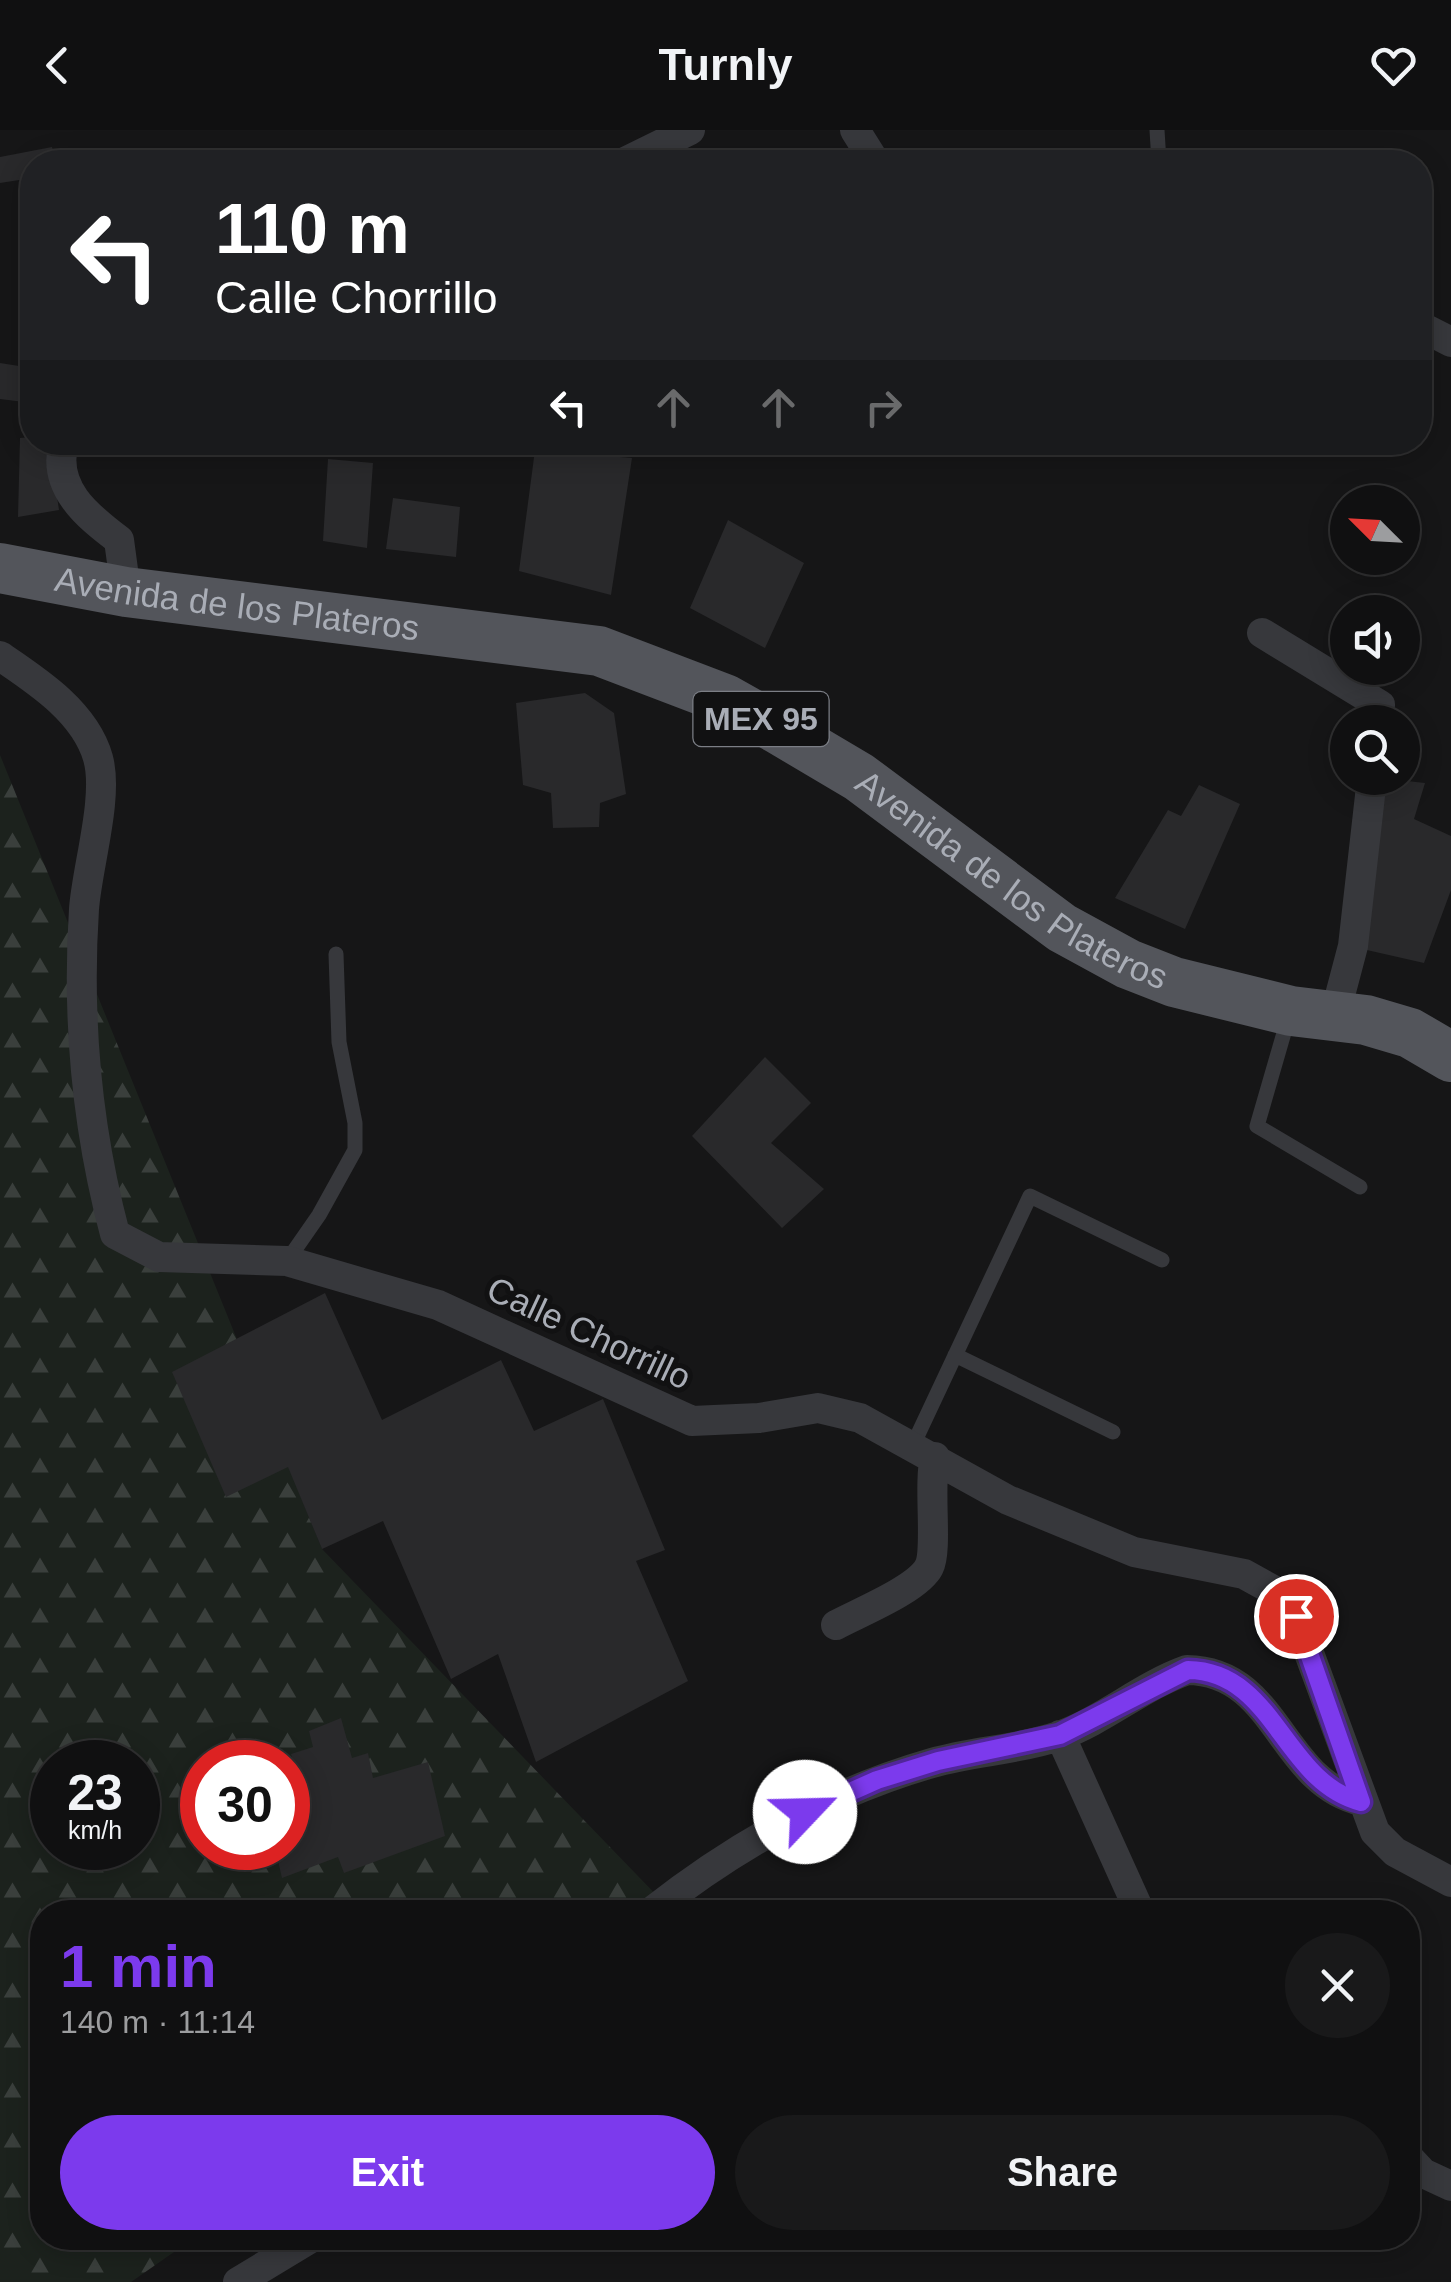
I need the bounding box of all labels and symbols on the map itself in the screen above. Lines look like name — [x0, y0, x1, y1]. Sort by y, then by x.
north arrow — [1330, 485, 1420, 575]
street label: Avenida de los Plateros — [52, 559, 422, 647]
road number: MEX 95 — [694, 692, 828, 746]
street label: Avenida de los Plateros — [849, 762, 1173, 996]
street label: Calle Chorrillo — [481, 1268, 697, 1397]
pin — [1254, 1574, 1339, 1659]
speed limit sign: 30 — [180, 1740, 310, 1870]
position arrow — [753, 1760, 857, 1864]

